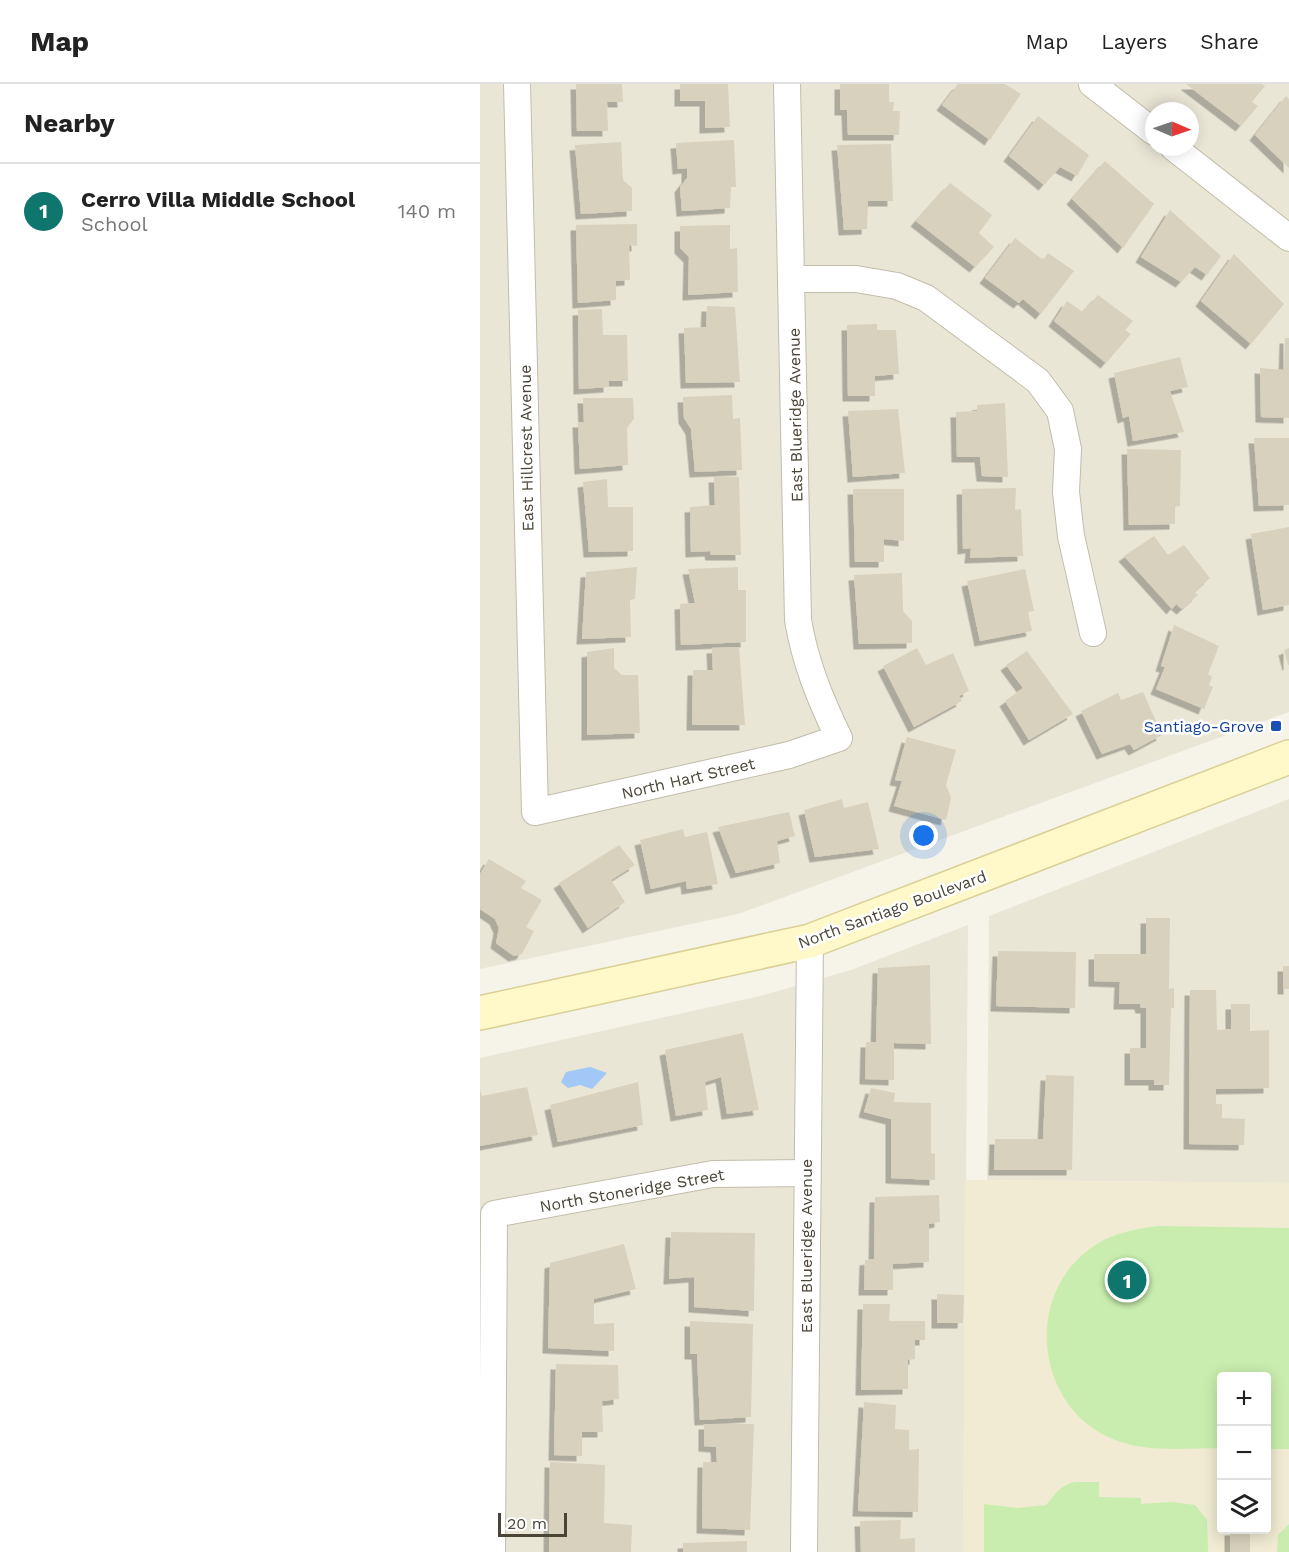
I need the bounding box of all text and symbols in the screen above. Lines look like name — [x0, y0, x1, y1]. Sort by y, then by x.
text: Map — [30, 25, 89, 58]
text: Map — [1025, 29, 1068, 54]
text: Layers — [1101, 29, 1167, 54]
text: Share — [1200, 29, 1259, 54]
north arrow — [1145, 102, 1199, 156]
text: Nearby — [24, 108, 115, 138]
text: Cerro Villa Middle School — [81, 187, 355, 212]
text: 1 — [39, 199, 48, 223]
text: 140 m — [398, 199, 456, 223]
text: School — [81, 212, 148, 236]
street label: East Blueridge Avenue — [784, 328, 807, 502]
street label: East Hillcrest Avenue — [516, 365, 537, 531]
place label: Santiago-Grove — [1144, 717, 1264, 736]
marker: Santiago-Grove — [1269, 719, 1283, 733]
street label: North Hart Street — [620, 754, 757, 803]
your location — [909, 821, 938, 850]
street label: North Santiago Boulevard — [795, 866, 989, 952]
street label: East Blueridge Avenue — [797, 1159, 816, 1333]
street label: North Stoneridge Street — [538, 1165, 726, 1216]
pin: 1 — [1108, 1258, 1146, 1302]
map controls — [1217, 1372, 1271, 1534]
button: + — [1217, 1372, 1271, 1426]
button: − — [1217, 1426, 1271, 1480]
button: layers — [1217, 1480, 1271, 1534]
scale bar — [498, 1510, 567, 1538]
text: 20 m — [507, 1514, 547, 1533]

